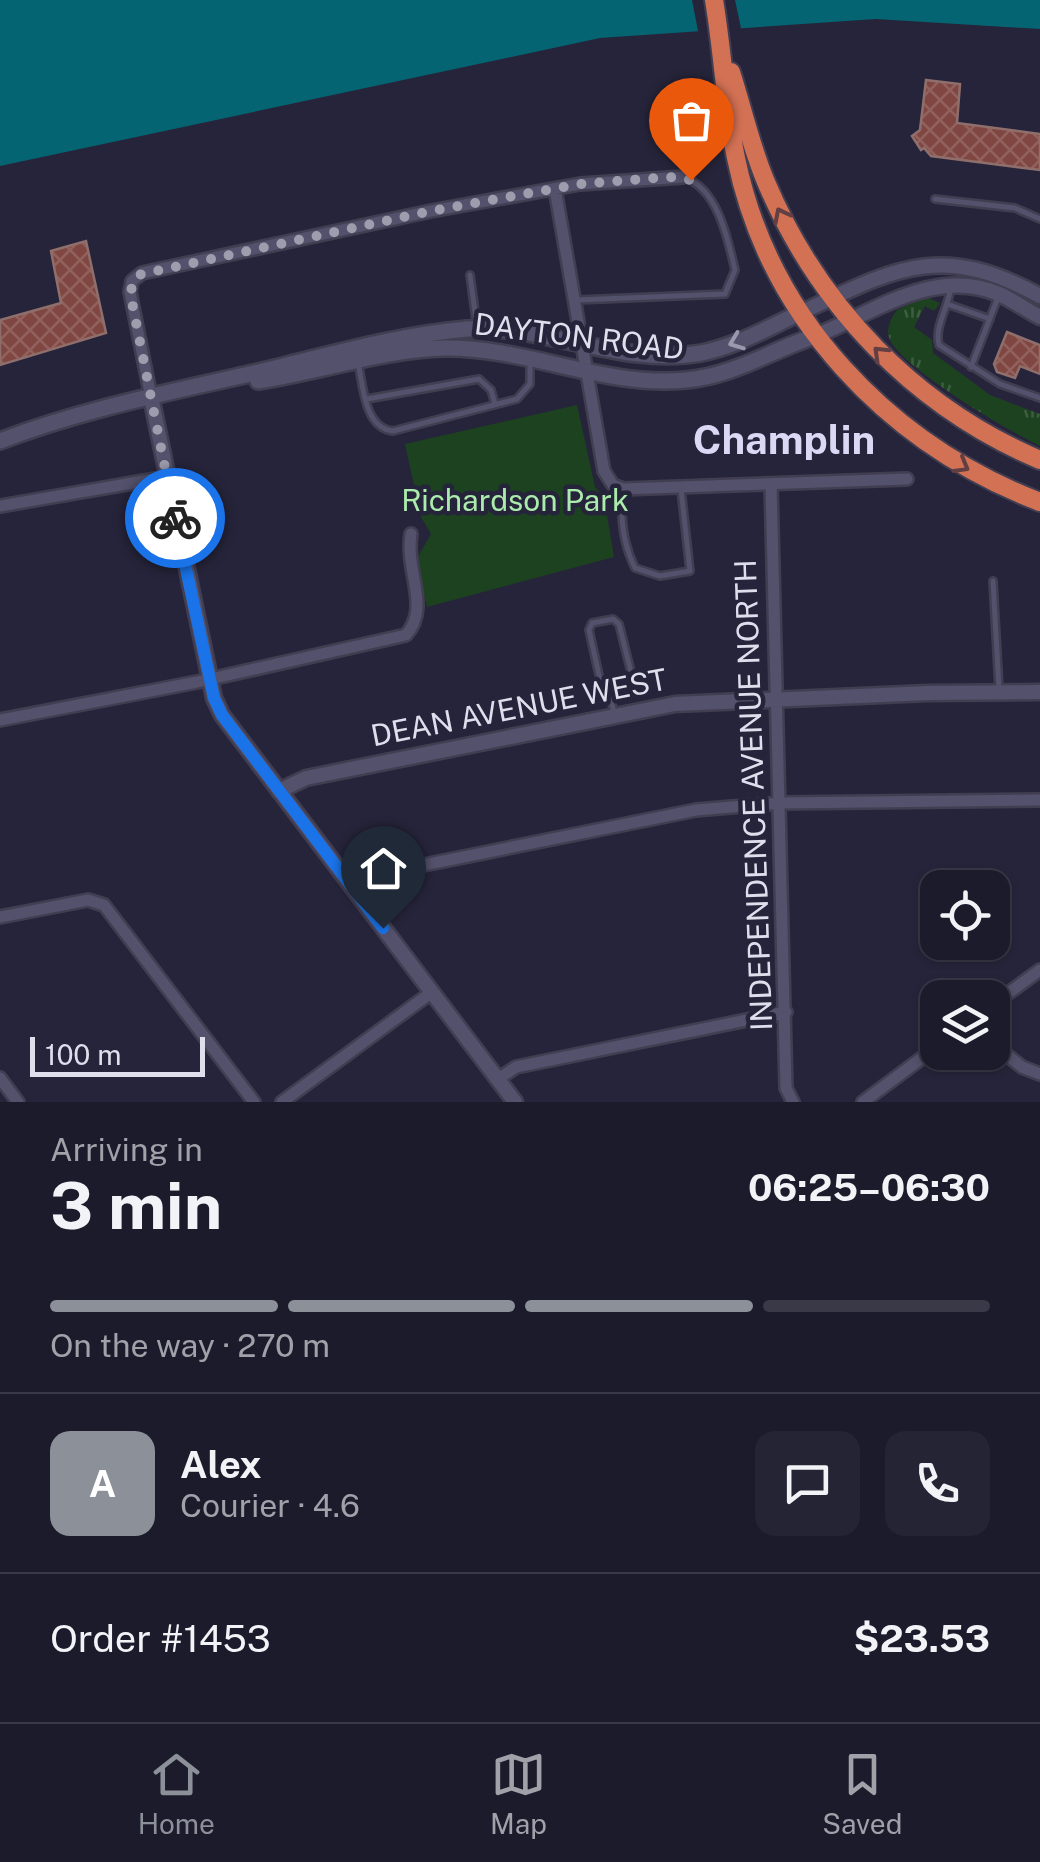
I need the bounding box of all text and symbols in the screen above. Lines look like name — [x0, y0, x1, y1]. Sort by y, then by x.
pin — [649, 78, 734, 181]
icon: bag — [664, 93, 719, 148]
one-way arrow — [773, 207, 793, 225]
street label: DAYTON ROAD — [472, 305, 686, 367]
one-way arrow — [728, 330, 746, 350]
one-way arrow — [873, 347, 891, 365]
district label: Champlin — [693, 416, 875, 463]
one-way arrow — [951, 453, 969, 473]
courier — [125, 468, 225, 568]
park label: Richardson Park — [401, 482, 629, 518]
icon: bike — [148, 491, 203, 546]
street label: INDEPENDENCE AVENUE NORTH — [727, 559, 779, 1031]
street label: DEAN AVENUE WEST — [368, 661, 670, 753]
pin — [341, 826, 426, 929]
icon: home — [356, 841, 411, 896]
map controls — [920, 870, 1010, 1070]
button: locate — [920, 870, 1010, 960]
button: layers — [920, 980, 1010, 1070]
scale bar — [30, 1032, 205, 1076]
text: 100 m — [45, 1038, 122, 1071]
text: Arriving in — [50, 1131, 203, 1168]
text: 06:25–06:30 — [748, 1165, 990, 1210]
text: 3 min — [50, 1167, 222, 1244]
text: On the way · 270 m — [50, 1327, 330, 1364]
button: chat — [755, 1431, 860, 1536]
button: phone — [885, 1431, 990, 1536]
text: Alex — [180, 1442, 262, 1487]
text: A — [89, 1461, 116, 1506]
text: Courier · 4.6 — [180, 1487, 360, 1524]
text: Order #1453 — [50, 1616, 271, 1661]
text: $23.53 — [854, 1616, 990, 1661]
tab: Home — [138, 1747, 215, 1840]
tab: Map — [490, 1747, 547, 1840]
tab: Saved — [822, 1747, 902, 1840]

